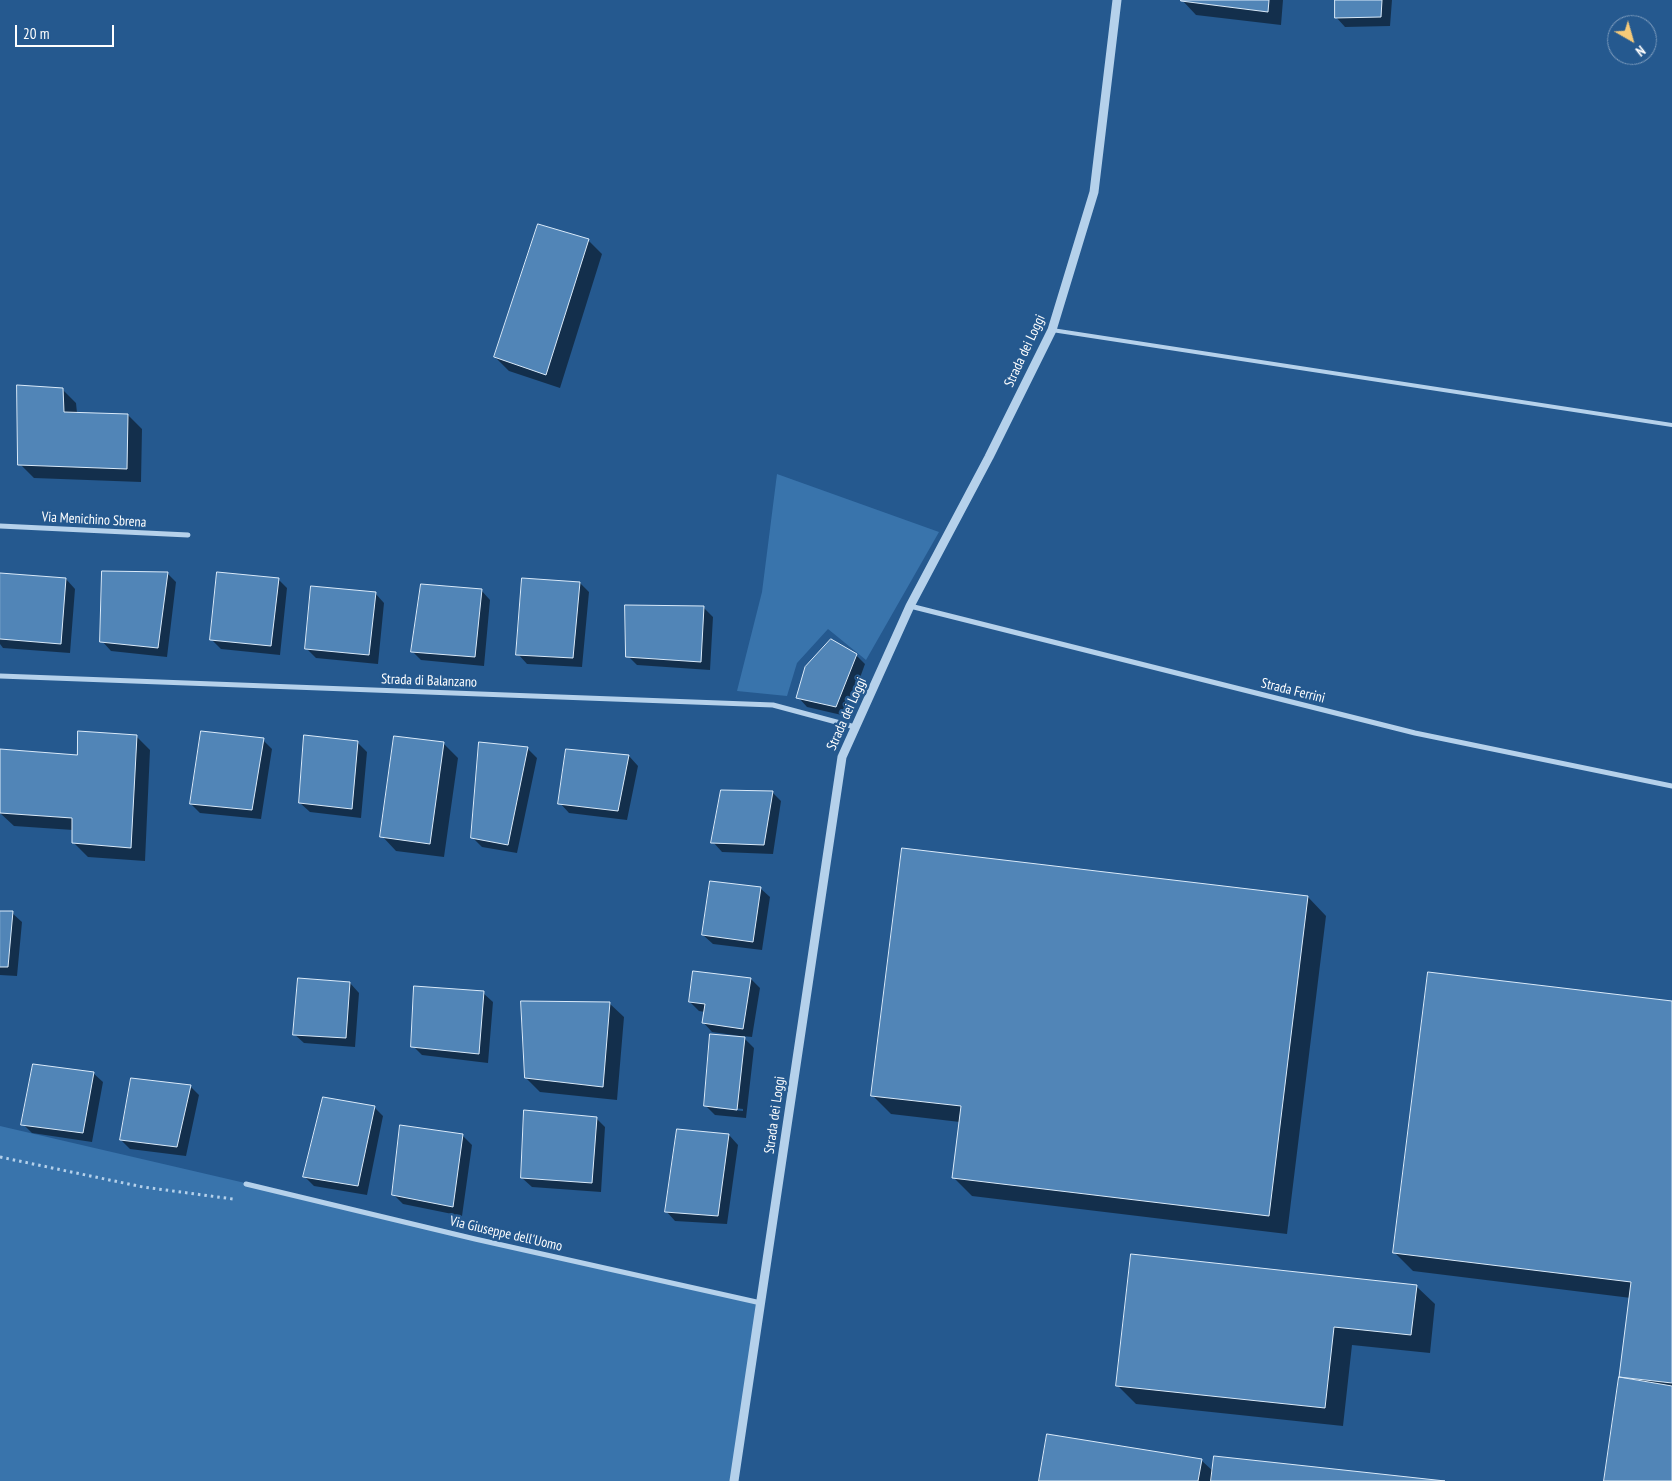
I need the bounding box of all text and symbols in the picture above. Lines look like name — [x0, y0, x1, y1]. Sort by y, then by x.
scale bar — [18, 15, 116, 47]
north arrow — [1607, 15, 1657, 65]
text: 20 m — [23, 24, 49, 43]
text: N — [1632, 42, 1649, 60]
street label: Strada dei Loggi — [1001, 312, 1049, 390]
street label: Via Menichino Sbrena — [41, 509, 147, 531]
street label: Strada di Balanzano — [381, 671, 477, 691]
street label: Strada dei Loggi — [823, 675, 871, 753]
street label: Strada Ferrini — [1259, 675, 1327, 707]
street label: Strada dei Loggi — [761, 1075, 789, 1155]
street label: Via Giuseppe dell'Uomo — [448, 1213, 564, 1255]

